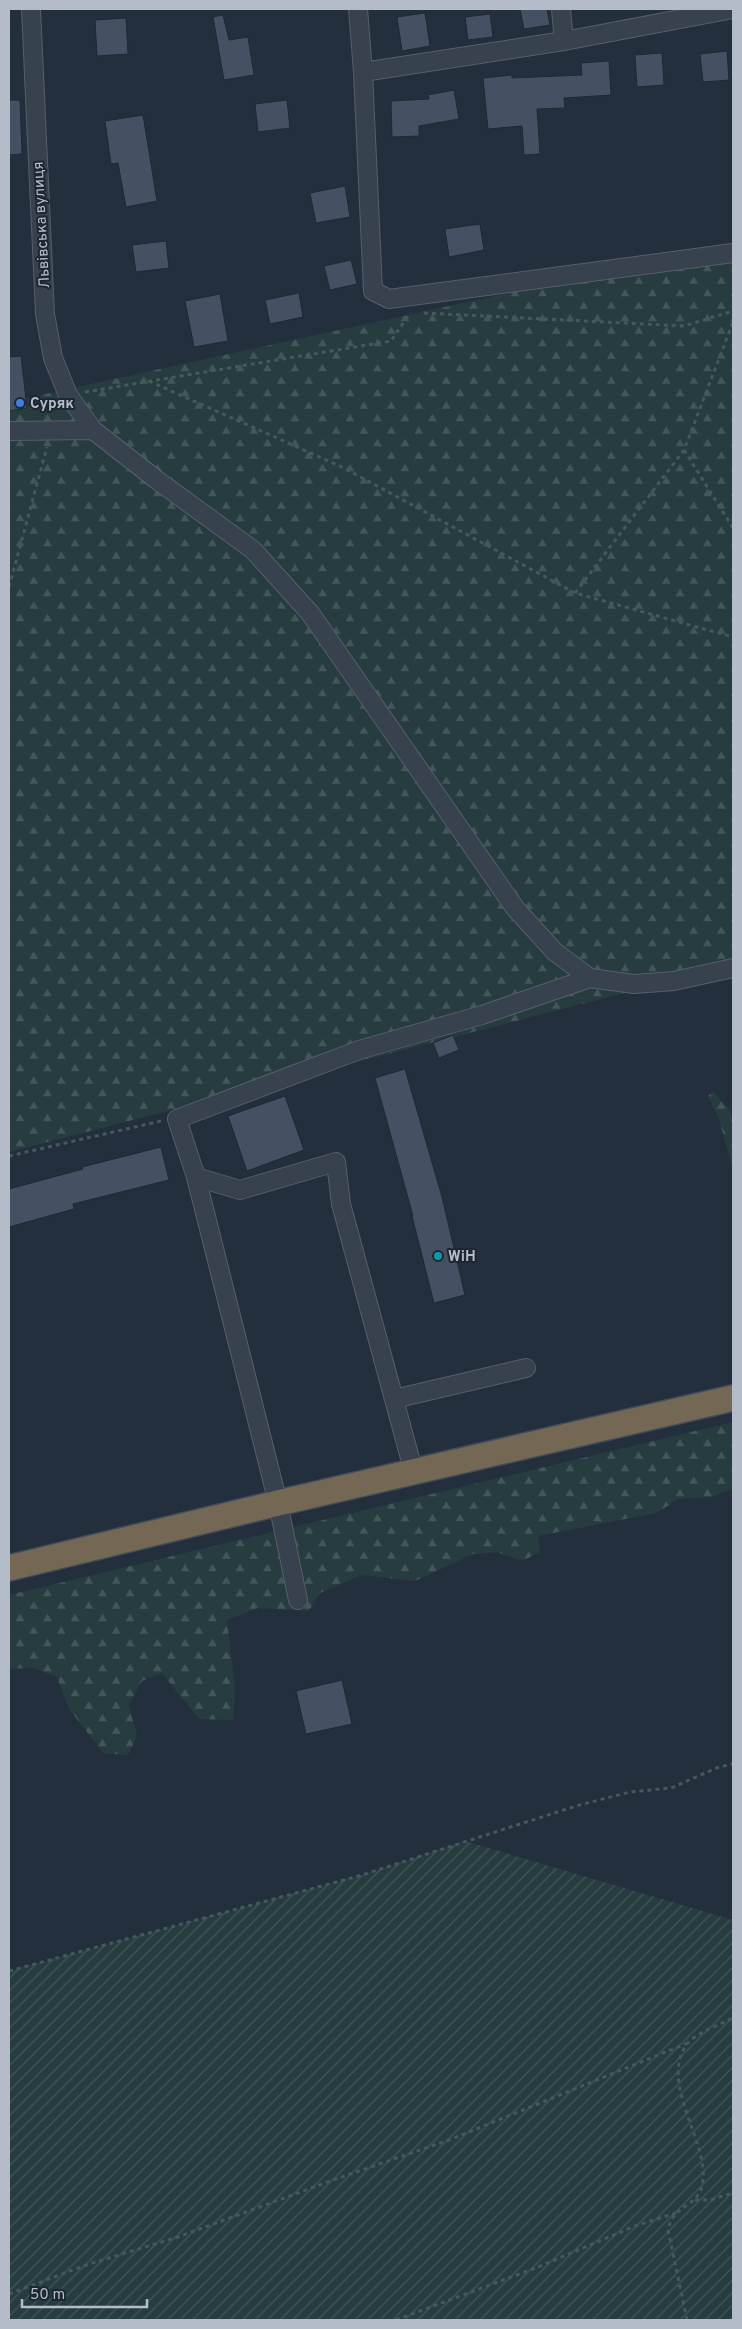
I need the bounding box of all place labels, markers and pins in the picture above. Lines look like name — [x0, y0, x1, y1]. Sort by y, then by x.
place label: Суряк — [30, 395, 74, 414]
marker: Суряк — [14, 397, 26, 409]
place label: WiH — [448, 1248, 476, 1267]
marker: WiH — [432, 1250, 444, 1262]

